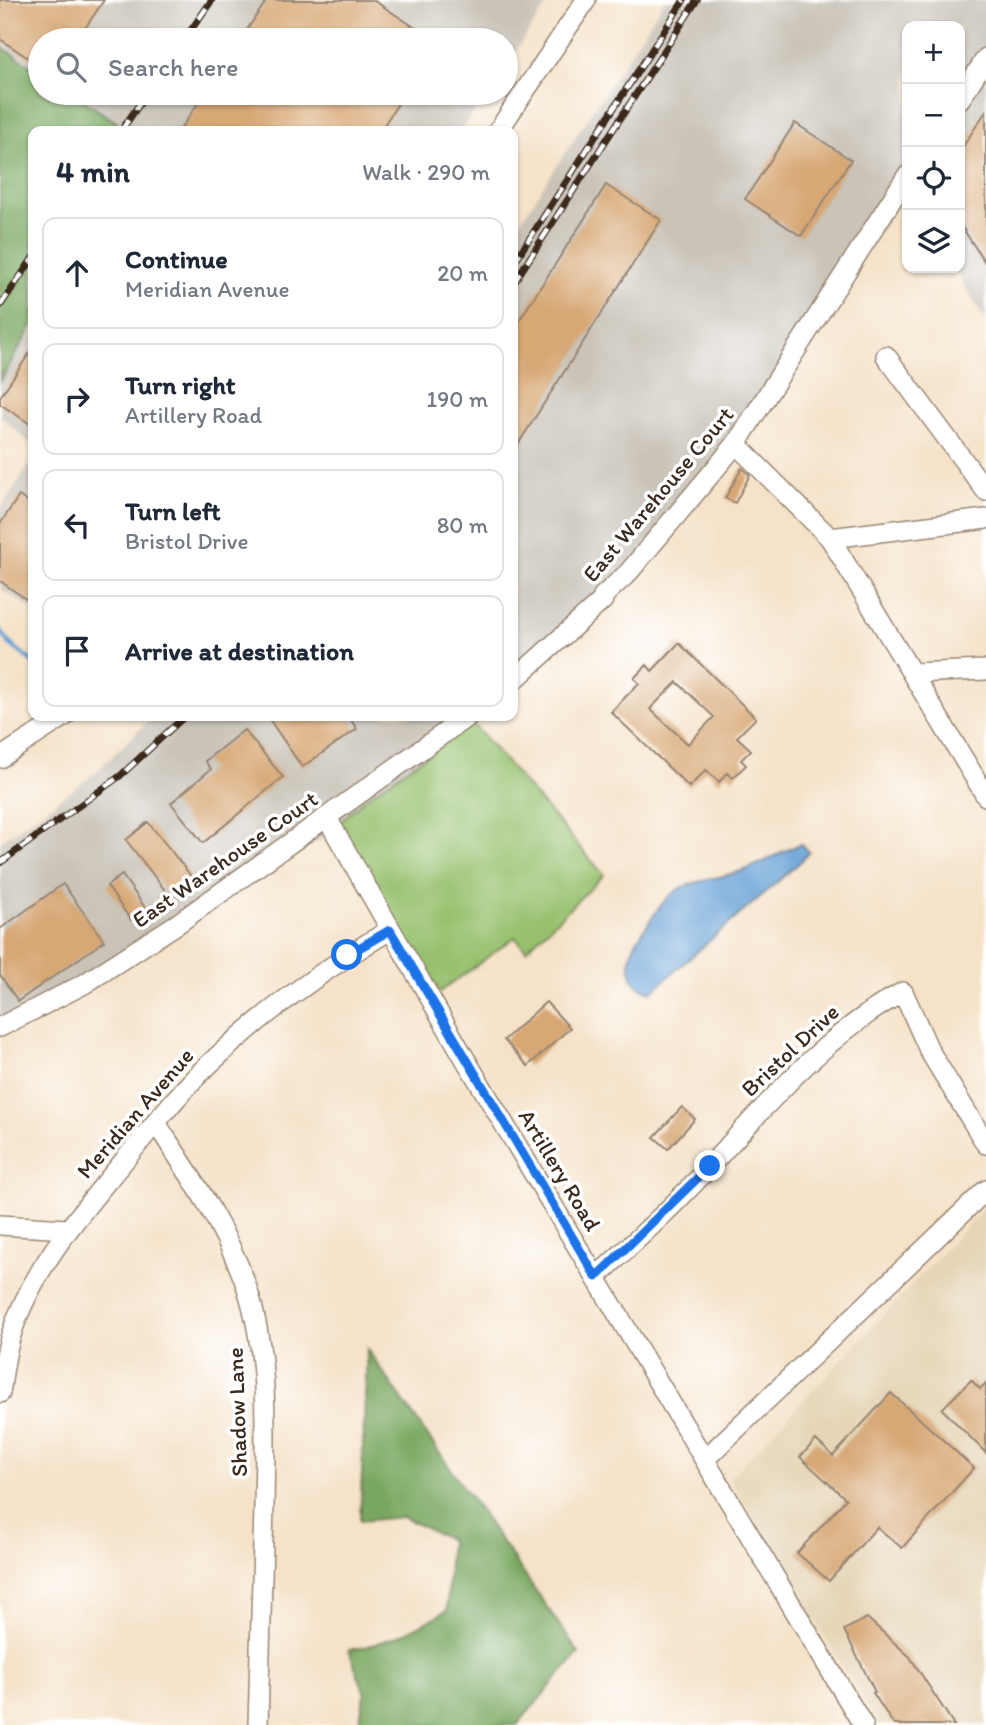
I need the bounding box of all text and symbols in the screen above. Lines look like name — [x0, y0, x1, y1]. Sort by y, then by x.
map controls — [902, 21, 965, 273]
button: + — [902, 21, 965, 84]
search box — [28, 28, 518, 105]
icon: search — [52, 48, 90, 86]
text: Search here — [108, 51, 238, 83]
button: − — [902, 84, 965, 147]
button: locate — [902, 147, 965, 210]
text: 4 min — [56, 153, 130, 190]
text: Walk · 290 m — [362, 158, 490, 186]
button: layers — [902, 210, 965, 273]
text: Continue — [125, 243, 228, 275]
icon: ahead — [58, 254, 96, 292]
text: 20 m — [437, 259, 488, 287]
text: Meridian Avenue — [125, 275, 289, 303]
text: Turn right — [125, 369, 236, 401]
icon: right — [58, 380, 96, 418]
text: 190 m — [427, 385, 488, 413]
text: Artillery Road — [125, 401, 262, 429]
street label: East Warehouse Court — [577, 401, 739, 587]
text: Turn left — [125, 495, 221, 527]
icon: left — [58, 506, 96, 544]
text: 80 m — [437, 511, 488, 539]
text: Bristol Drive — [125, 527, 249, 555]
icon: arrive — [58, 632, 96, 670]
text: Arrive at destination — [125, 635, 354, 667]
street label: East Warehouse Court — [127, 784, 323, 934]
route start — [331, 939, 362, 970]
street label: Bristol Drive — [735, 998, 845, 1102]
street label: Meridian Avenue — [71, 1042, 199, 1184]
street label: Artillery Road — [513, 1104, 608, 1236]
route end — [694, 1150, 725, 1181]
street label: Shadow Lane — [221, 1347, 253, 1477]

